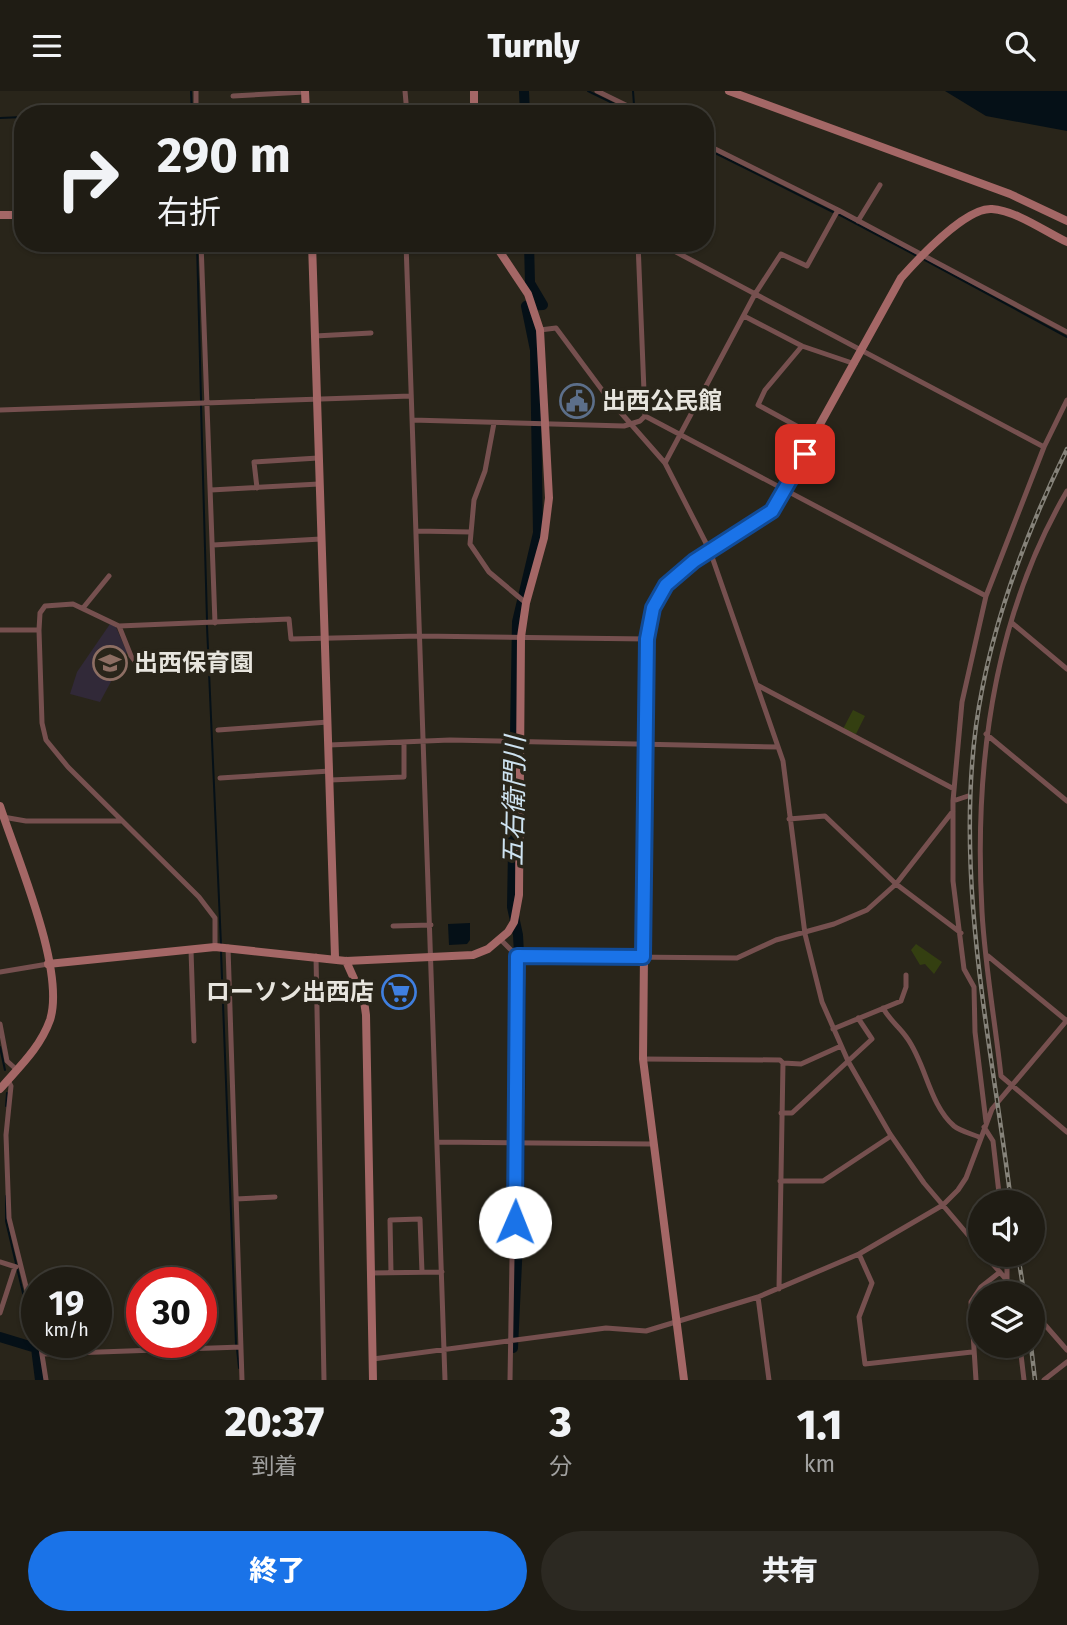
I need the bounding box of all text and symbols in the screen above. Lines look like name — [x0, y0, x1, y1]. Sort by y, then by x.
icon: menu — [28, 27, 66, 65]
text: Turnly — [488, 27, 579, 65]
icon: search — [1001, 27, 1039, 65]
text: 290 m — [157, 126, 291, 185]
icon: right — [42, 133, 133, 224]
text: 右折 — [157, 193, 221, 231]
public building icon: 出西公民館 — [558, 382, 596, 420]
place label: 出西公民館 — [602, 387, 722, 415]
pin — [775, 424, 835, 484]
icon: arrive — [786, 435, 824, 473]
school or university icon: 出西保育園 — [91, 644, 129, 682]
place label: 出西保育園 — [134, 649, 254, 677]
water label: 五右衛門川 — [498, 733, 531, 866]
supermarket icon: ローソン出西店 — [380, 973, 418, 1011]
place label: ローソン出西店 — [206, 978, 374, 1006]
position arrow — [478, 1185, 552, 1259]
map controls — [968, 1190, 1045, 1358]
button: sound — [968, 1190, 1045, 1267]
speed limit sign: 30 — [126, 1267, 217, 1358]
button: layers — [968, 1281, 1045, 1358]
text: 19 — [49, 1282, 84, 1324]
text: km/h — [44, 1319, 89, 1341]
text: 20:37 — [225, 1397, 324, 1447]
text: 3 — [549, 1397, 572, 1447]
text: 1.1 — [797, 1400, 842, 1450]
text: km — [804, 1450, 835, 1478]
text: 到着 — [251, 1452, 297, 1480]
text: 分 — [549, 1452, 572, 1480]
button: 終了 — [28, 1531, 527, 1611]
button: 共有 — [541, 1531, 1039, 1611]

